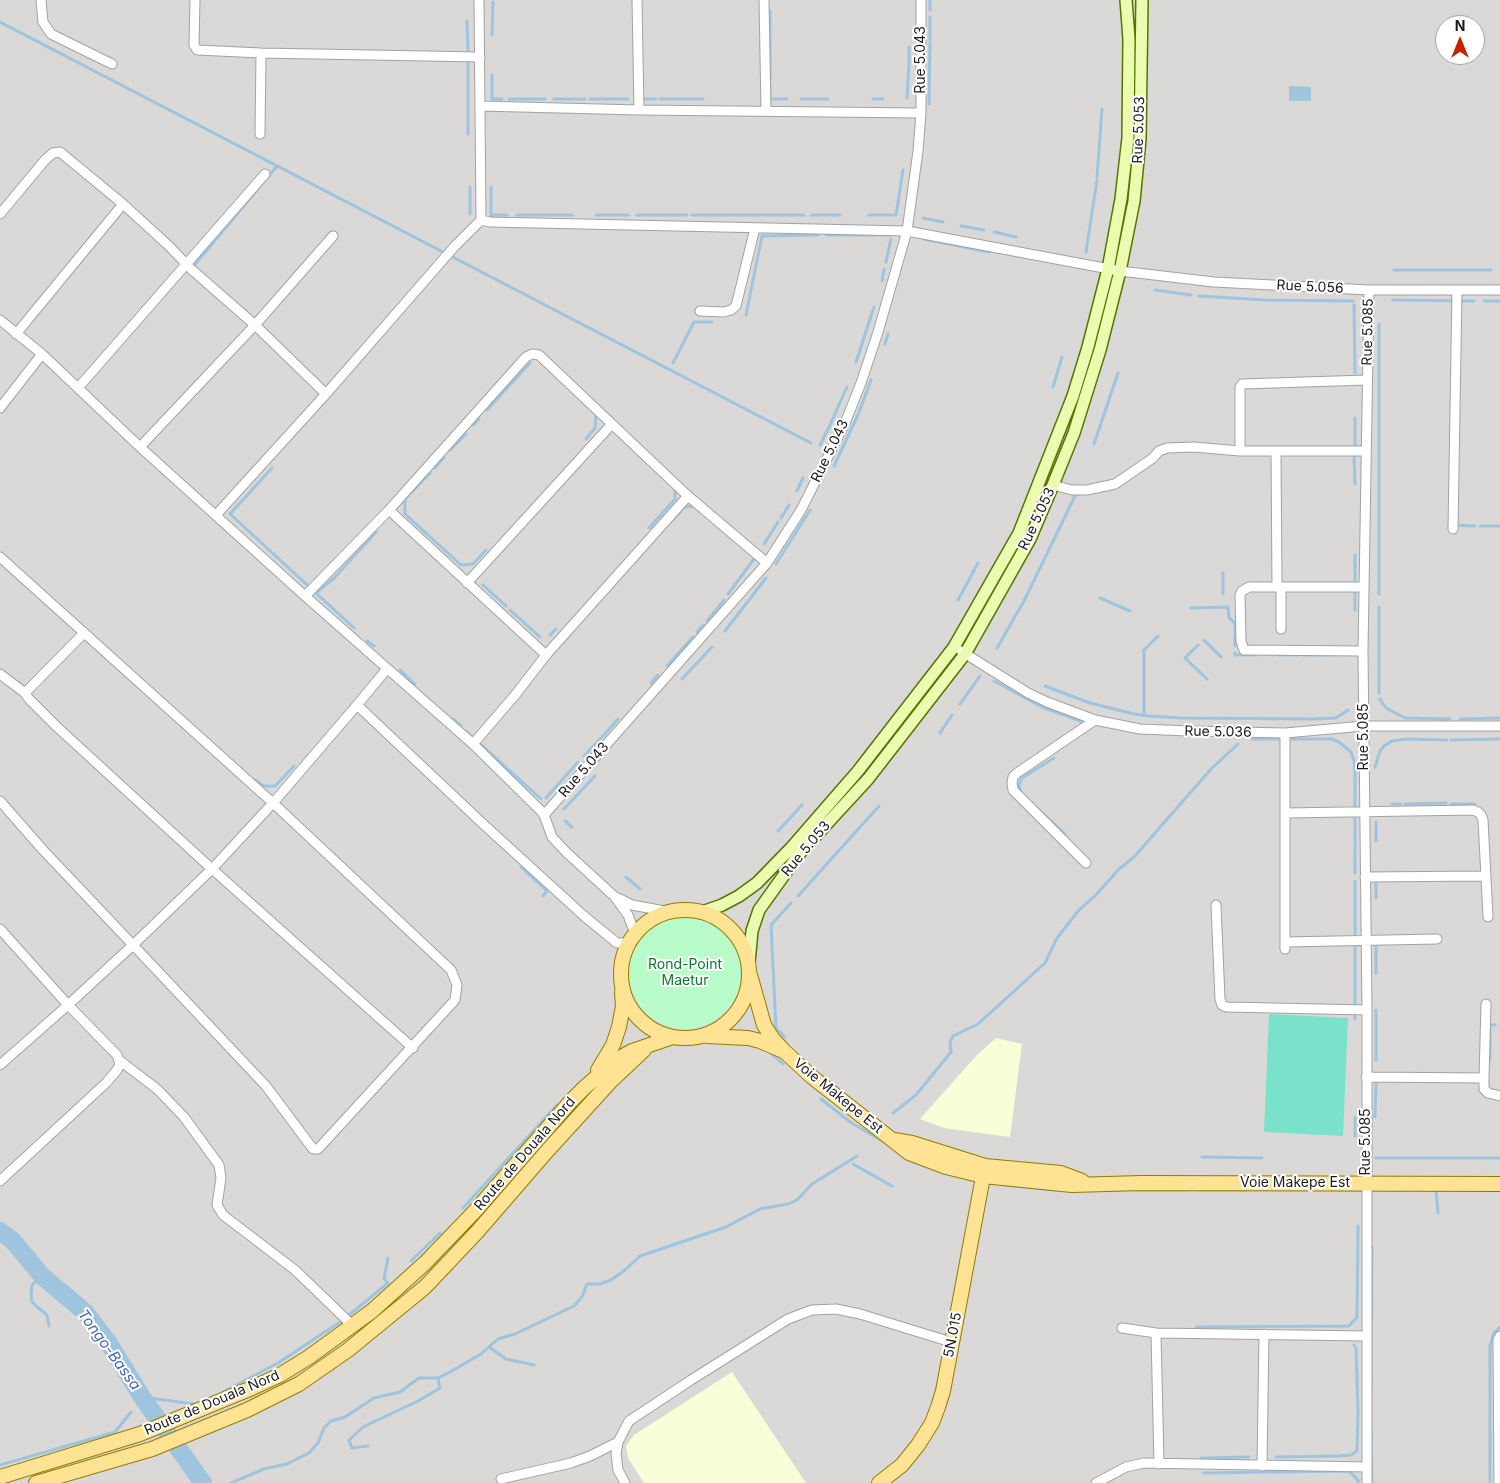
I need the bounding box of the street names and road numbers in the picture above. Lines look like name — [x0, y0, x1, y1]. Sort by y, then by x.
street label: Rue 5.043 — [913, 26, 929, 94]
street label: Rue 5.053 — [1129, 96, 1149, 164]
street label: Rue 5.056 — [1276, 277, 1344, 297]
street label: Rue 5.085 — [1359, 298, 1377, 366]
street label: Rue 5.043 — [808, 417, 852, 485]
street label: Rue 5.053 — [1015, 485, 1059, 553]
street label: Rue 5.085 — [1356, 703, 1372, 771]
street label: Rue 5.036 — [1184, 723, 1252, 741]
street label: Rue 5.043 — [555, 739, 613, 801]
street label: Rue 5.053 — [778, 818, 834, 880]
street label: Voie Makepe Est — [790, 1055, 886, 1137]
street label: Route de Douala Nord — [471, 1094, 579, 1214]
street label: Rue 5.085 — [1358, 1108, 1374, 1176]
street label: Voie Makepe Est — [1240, 1175, 1350, 1191]
street label: 5N.015 — [940, 1311, 966, 1359]
street label: Route de Douala Nord — [142, 1367, 282, 1439]

